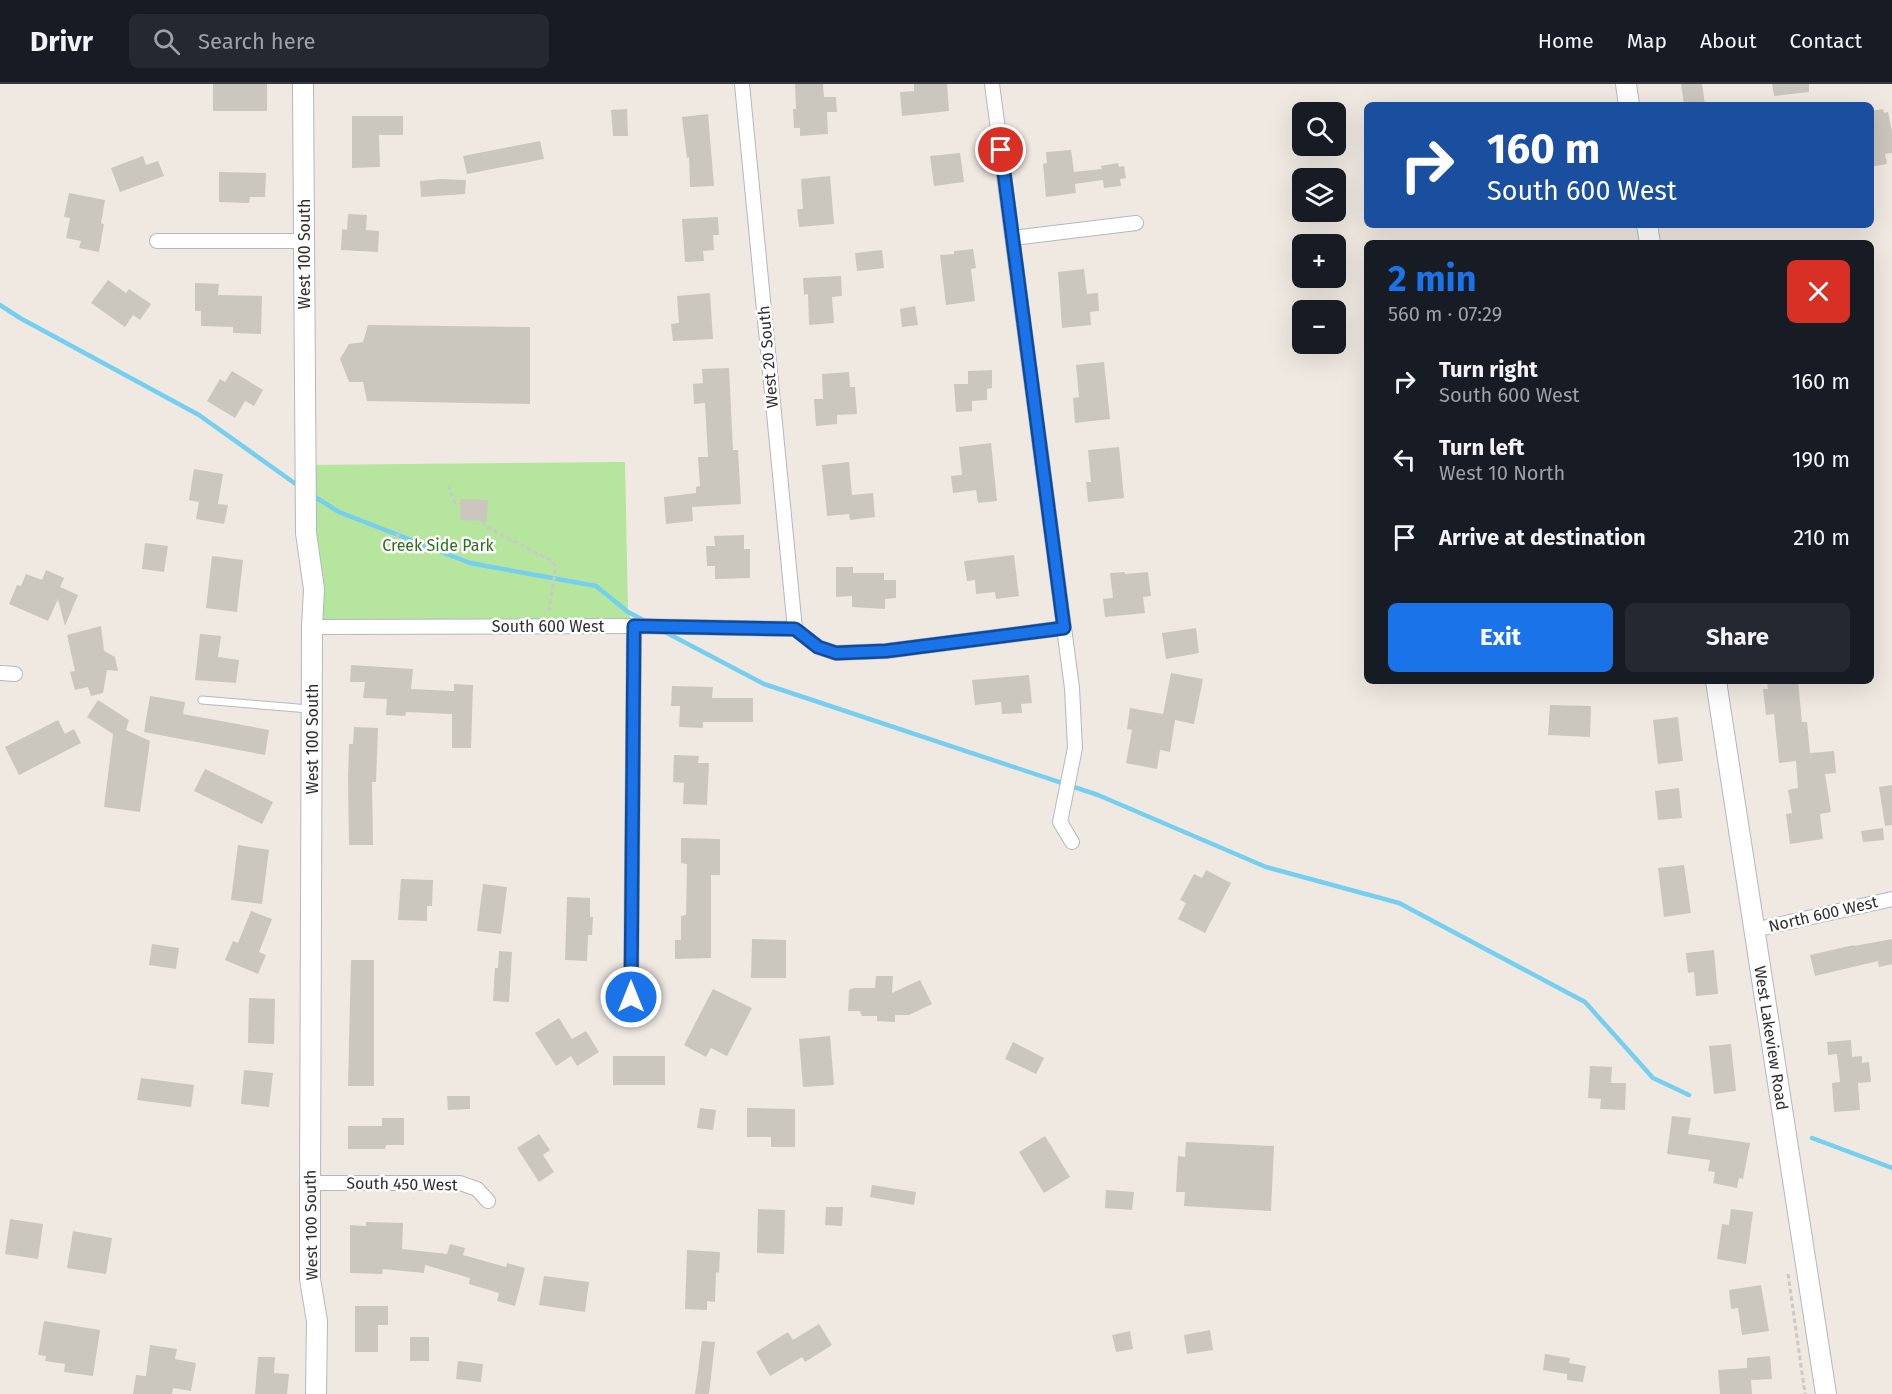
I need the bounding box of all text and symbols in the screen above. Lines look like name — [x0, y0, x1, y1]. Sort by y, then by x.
search box — [129, 14, 549, 68]
text: Drivr — [30, 25, 93, 58]
icon: search — [150, 25, 183, 58]
text: Search here — [198, 28, 315, 55]
text: Home — [1538, 28, 1594, 54]
text: Map — [1627, 28, 1667, 54]
text: About — [1700, 28, 1757, 54]
text: Contact — [1790, 28, 1862, 54]
map controls — [1292, 102, 1346, 354]
button: search — [1292, 102, 1346, 156]
pin — [975, 124, 1026, 175]
text: 160 m — [1487, 124, 1600, 174]
icon: right — [1388, 126, 1466, 204]
icon: arrive — [984, 133, 1017, 166]
button: layers — [1292, 168, 1346, 222]
text: South 600 West — [1487, 175, 1677, 207]
street label: West 100 South — [295, 199, 314, 309]
button: + — [1292, 234, 1346, 288]
text: 2 min — [1388, 257, 1477, 301]
button: close — [1787, 260, 1850, 323]
button: − — [1292, 300, 1346, 354]
text: 560 m · 07:29 — [1388, 302, 1502, 326]
street label: West 20 South — [754, 305, 782, 409]
text: Turn right — [1439, 356, 1538, 383]
icon: right — [1388, 365, 1421, 398]
text: 160 m — [1792, 368, 1850, 395]
text: South 600 West — [1439, 383, 1580, 407]
text: Turn left — [1439, 434, 1524, 461]
icon: left — [1388, 443, 1421, 476]
text: 190 m — [1792, 446, 1850, 473]
text: West 10 North — [1439, 461, 1565, 485]
icon: arrive — [1388, 521, 1421, 554]
text: Arrive at destination — [1439, 524, 1646, 551]
text: 210 m — [1793, 524, 1850, 551]
park label: Creek Side Park — [382, 536, 495, 555]
button: Exit — [1388, 603, 1613, 672]
button: Share — [1625, 603, 1850, 672]
street label: South 600 West — [492, 617, 604, 636]
street label: West 100 South — [303, 684, 322, 794]
street label: North 600 West — [1767, 892, 1880, 936]
street label: West Lakeview Road — [1750, 964, 1792, 1112]
position arrow — [599, 965, 663, 1029]
street label: West 100 South — [301, 1169, 321, 1281]
street label: South 450 West — [346, 1174, 458, 1194]

